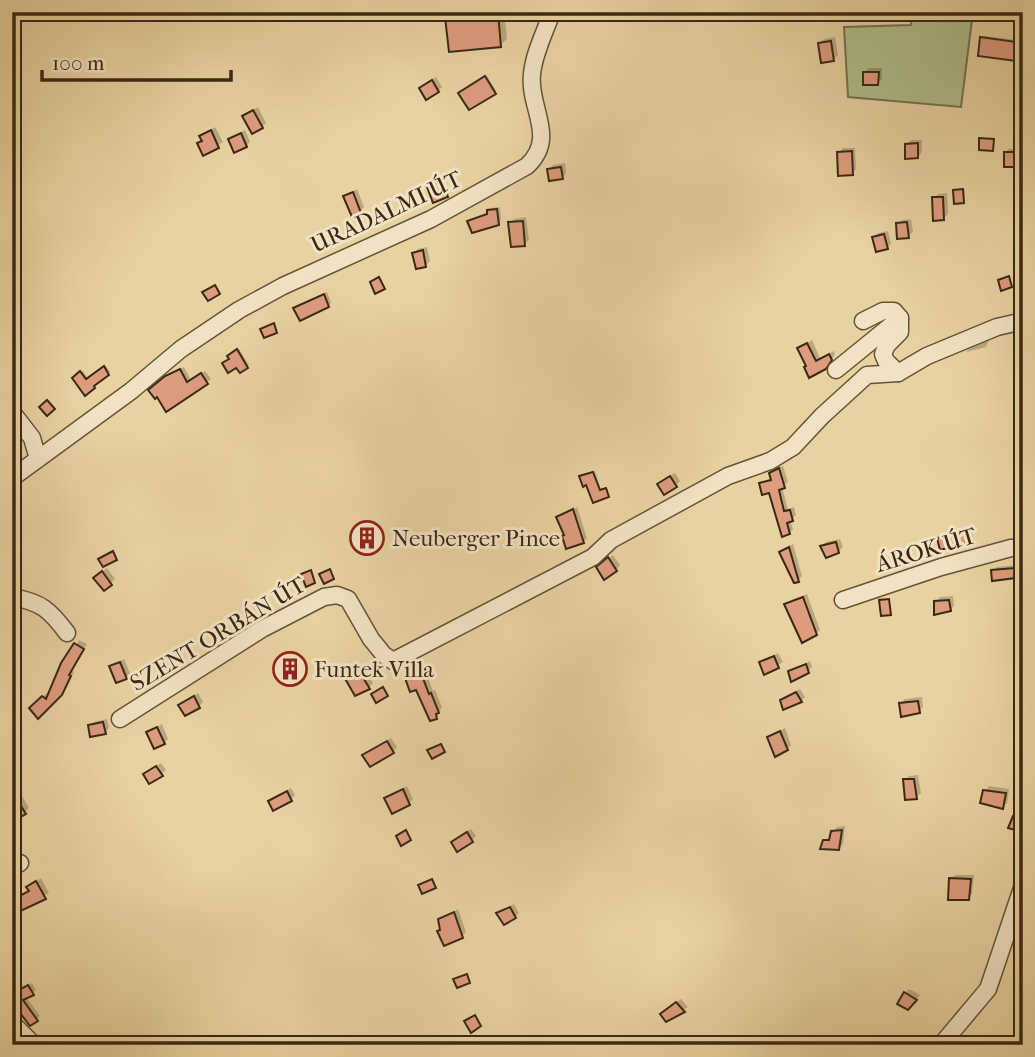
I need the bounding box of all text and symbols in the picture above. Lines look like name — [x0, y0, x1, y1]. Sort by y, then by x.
scale bar — [42, 38, 231, 82]
text: 100 m — [52, 51, 105, 75]
street label: URADALMI ÚT — [306, 165, 466, 259]
building icon: Neuberger Pince — [348, 519, 386, 557]
street label: ÁROK ÚT — [872, 522, 980, 578]
place label: Neuberger Pince — [392, 525, 560, 552]
street label: SZENT ORBÁN ÚT — [126, 571, 311, 697]
building icon: Funtek Villa — [271, 650, 309, 688]
place label: Funtek Villa — [314, 656, 434, 683]

